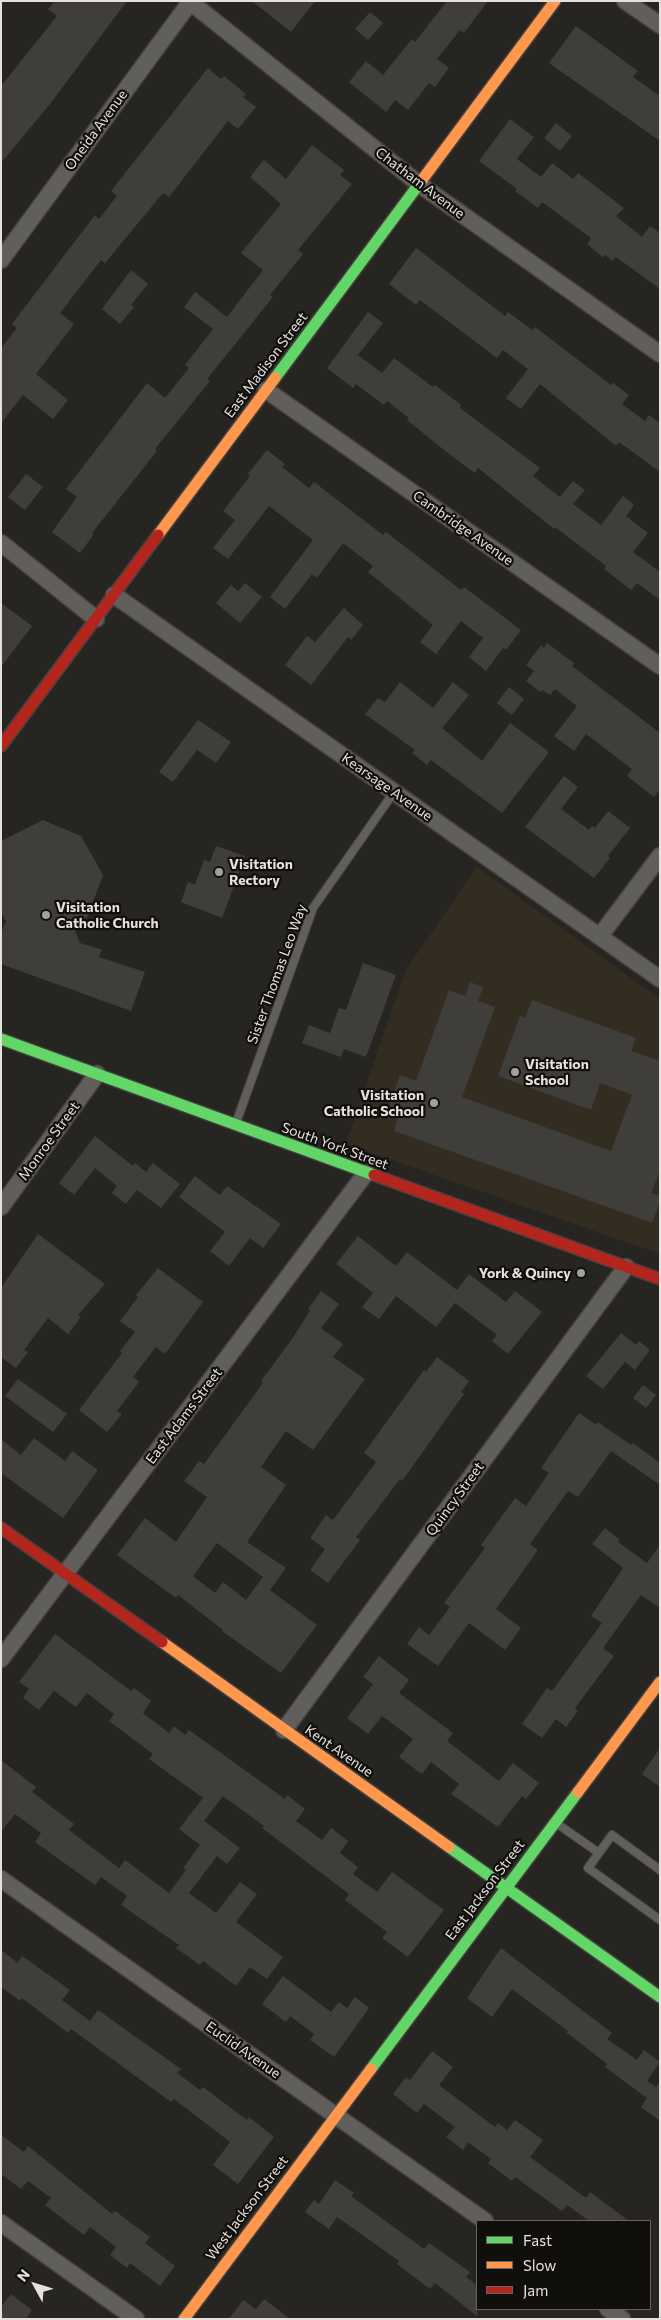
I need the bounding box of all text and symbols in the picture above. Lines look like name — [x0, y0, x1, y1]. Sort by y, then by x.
street label: Oneida Avenue — [61, 87, 131, 173]
street label: Chatham Avenue — [372, 144, 468, 222]
street label: East Madison Street — [221, 309, 311, 421]
street label: Cambridge Avenue — [409, 487, 517, 569]
street label: Kearsage Avenue — [338, 749, 436, 825]
place label: Visitation Rectory — [229, 856, 293, 889]
marker: Visitation Rectory — [213, 866, 225, 878]
place label: Visitation Catholic Church — [56, 899, 159, 932]
street label: Sister Thomas Leo Way — [244, 902, 310, 1046]
marker: Visitation Catholic Church — [40, 909, 52, 921]
place label: Visitation School — [525, 1056, 589, 1088]
marker: Visitation School — [509, 1066, 521, 1078]
place label: Visitation Catholic School — [324, 1087, 424, 1120]
marker: Visitation Catholic School — [428, 1097, 440, 1109]
street label: Monroe Street — [15, 1098, 83, 1184]
street label: South York Street — [279, 1119, 391, 1173]
place label: York & Quincy — [479, 1265, 571, 1281]
marker: York & Quincy — [575, 1267, 587, 1279]
street label: East Adams Street — [142, 1365, 226, 1467]
street label: Quincy Street — [423, 1459, 487, 1539]
street label: Kent Avenue — [302, 1721, 376, 1781]
street label: East Jackson Street — [442, 1837, 528, 1943]
street label: Euclid Avenue — [202, 2018, 284, 2082]
street label: West Jackson Street — [202, 2152, 292, 2264]
legend — [476, 2220, 651, 2310]
text: Fast — [523, 2231, 552, 2249]
text: Slow — [523, 2256, 556, 2274]
north arrow — [10, 2260, 60, 2310]
text: N — [13, 2266, 33, 2285]
text: Jam — [523, 2281, 548, 2299]

